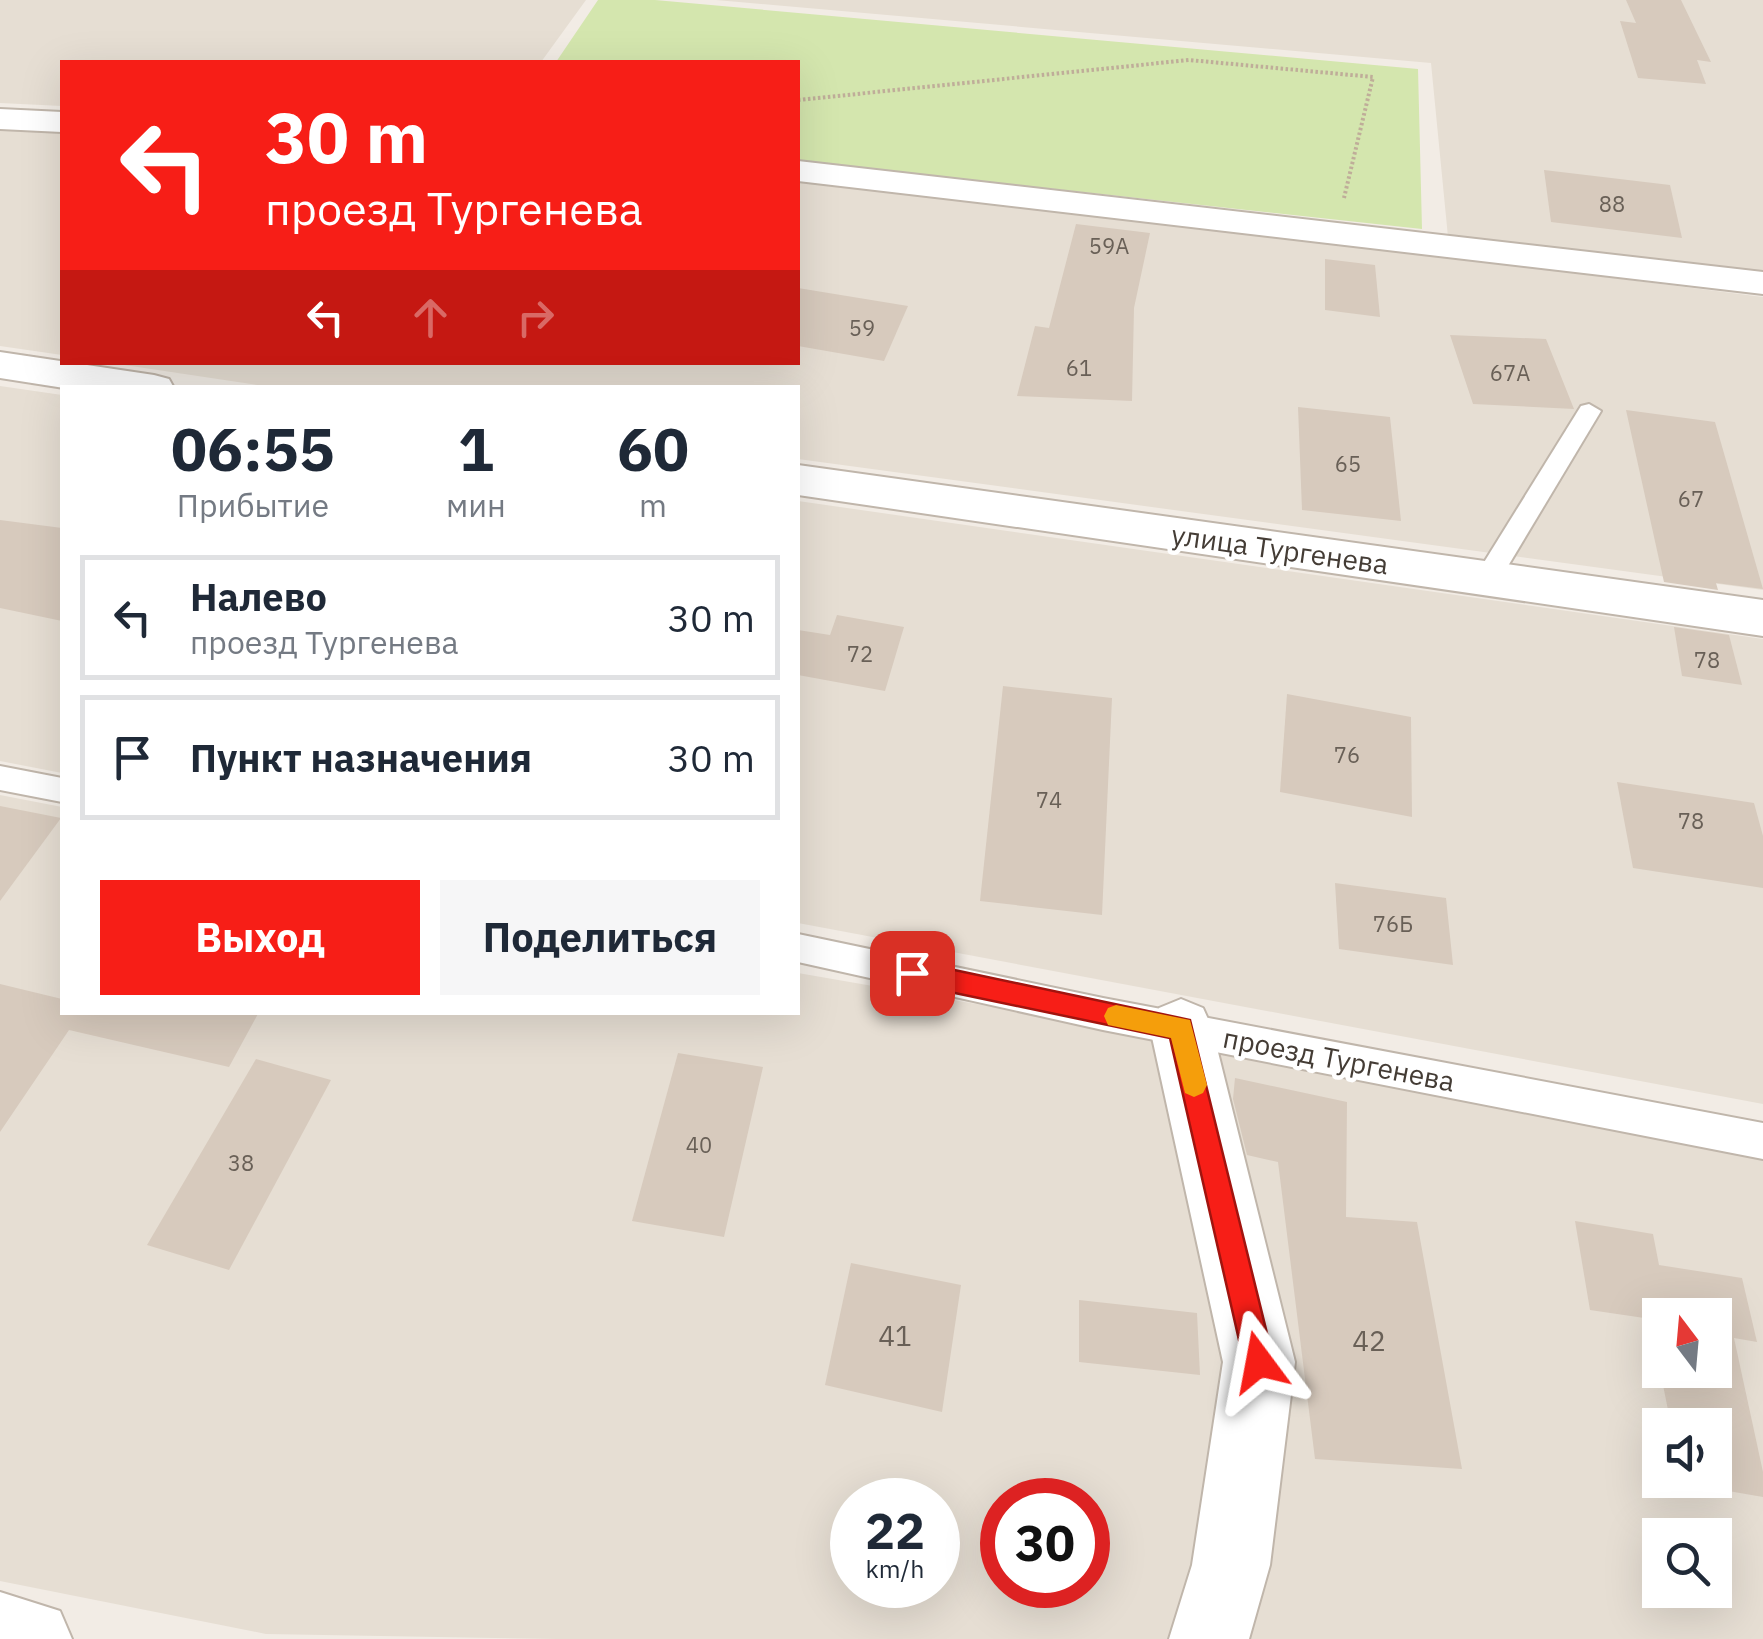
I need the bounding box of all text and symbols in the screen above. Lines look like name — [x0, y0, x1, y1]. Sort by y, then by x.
text: 30 m — [265, 91, 428, 182]
icon: left — [100, 100, 230, 230]
text: проезд Тургенева — [265, 179, 643, 237]
house number: 88 — [1599, 189, 1625, 218]
house number: 59А — [1089, 231, 1129, 260]
icon: left — [298, 290, 353, 345]
icon: ahead — [403, 290, 458, 345]
icon: right — [508, 290, 563, 345]
house number: 59 — [849, 313, 875, 342]
house number: 61 — [1066, 353, 1092, 382]
house number: 67А — [1490, 358, 1530, 387]
text: 06:55 — [171, 409, 335, 488]
text: 1 — [458, 409, 494, 488]
text: 60 — [617, 409, 689, 488]
house number: 65 — [1335, 449, 1361, 478]
text: Прибытие — [177, 484, 329, 526]
text: мин — [446, 484, 506, 526]
text: m — [639, 484, 667, 526]
house number: 67 — [1678, 484, 1704, 513]
street label: улица Тургенева — [1169, 515, 1391, 583]
text: Налево — [190, 572, 327, 621]
icon: left — [105, 590, 160, 645]
text: 30 m — [667, 593, 755, 642]
text: проезд Тургенева — [190, 621, 459, 663]
house number: 72 — [847, 639, 873, 668]
house number: 78 — [1694, 645, 1720, 674]
icon: arrive — [105, 730, 160, 785]
text: Пункт назначения — [190, 733, 532, 782]
text: 30 m — [667, 733, 755, 782]
house number: 76 — [1334, 740, 1360, 769]
house number: 74 — [1036, 785, 1062, 814]
house number: 78 — [1678, 806, 1704, 835]
button: Выход — [100, 880, 420, 995]
button: Поделиться — [440, 880, 760, 995]
house number: 76Б — [1373, 909, 1413, 938]
pin — [870, 931, 955, 1016]
icon: arrive — [885, 946, 940, 1001]
street label: проезд Тургенева — [1220, 1018, 1458, 1100]
house number: 40 — [686, 1130, 712, 1159]
house number: 38 — [228, 1148, 254, 1177]
north arrow — [1642, 1298, 1732, 1388]
map controls — [1642, 1298, 1732, 1608]
position arrow — [1207, 1310, 1311, 1414]
house number: 41 — [878, 1317, 912, 1354]
house number: 42 — [1352, 1322, 1386, 1359]
button: sound — [1642, 1408, 1732, 1498]
speed limit sign: 30 — [980, 1478, 1110, 1608]
text: 22 — [865, 1498, 925, 1563]
button: search — [1642, 1518, 1732, 1608]
text: km/h — [866, 1552, 924, 1585]

